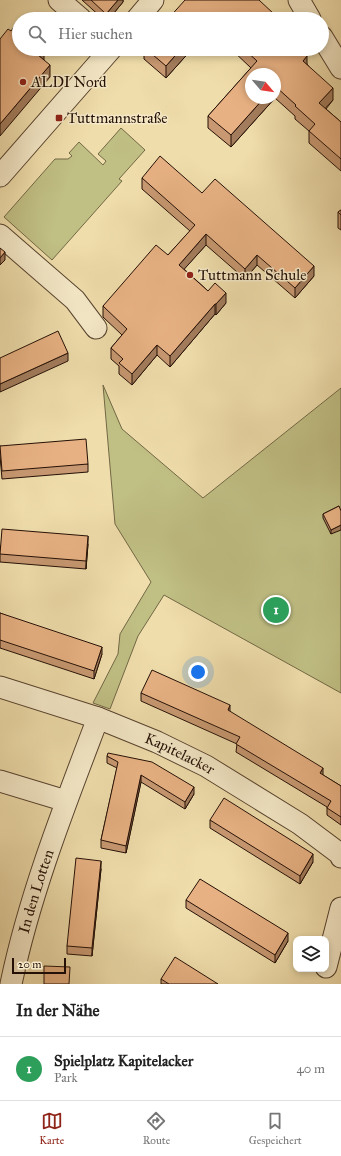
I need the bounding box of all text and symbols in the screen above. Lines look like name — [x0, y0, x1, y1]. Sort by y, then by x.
search box — [12, 12, 329, 56]
icon: search — [26, 23, 48, 45]
text: Hier suchen — [58, 25, 133, 43]
north arrow — [245, 68, 281, 104]
place label: ALDI Nord — [30, 73, 107, 91]
marker: ALDI Nord — [18, 77, 28, 87]
place label: Tuttmannstraße — [67, 109, 168, 127]
marker: Tuttmannstraße — [54, 113, 64, 123]
place label: Tuttmann Schule — [198, 266, 307, 284]
marker: Tuttmann Schule — [185, 270, 195, 280]
pin: 1 — [263, 595, 289, 625]
your location — [188, 662, 208, 682]
street label: Kapitelacker — [142, 729, 218, 778]
street label: In den Lotten — [15, 847, 58, 935]
map controls — [293, 936, 329, 972]
button: layers — [293, 936, 329, 972]
scale bar — [12, 956, 66, 975]
text: 20 m — [18, 958, 41, 971]
text: In der Nähe — [16, 1000, 100, 1021]
text: Spielplatz Kapitelacker — [54, 1052, 193, 1070]
text: 1 — [26, 1061, 32, 1077]
text: 40 m — [296, 1061, 325, 1077]
text: Park — [54, 1070, 78, 1086]
tab: Karte — [39, 1110, 64, 1147]
tab: Route — [143, 1110, 170, 1147]
tab: Gespeichert — [249, 1110, 302, 1147]

